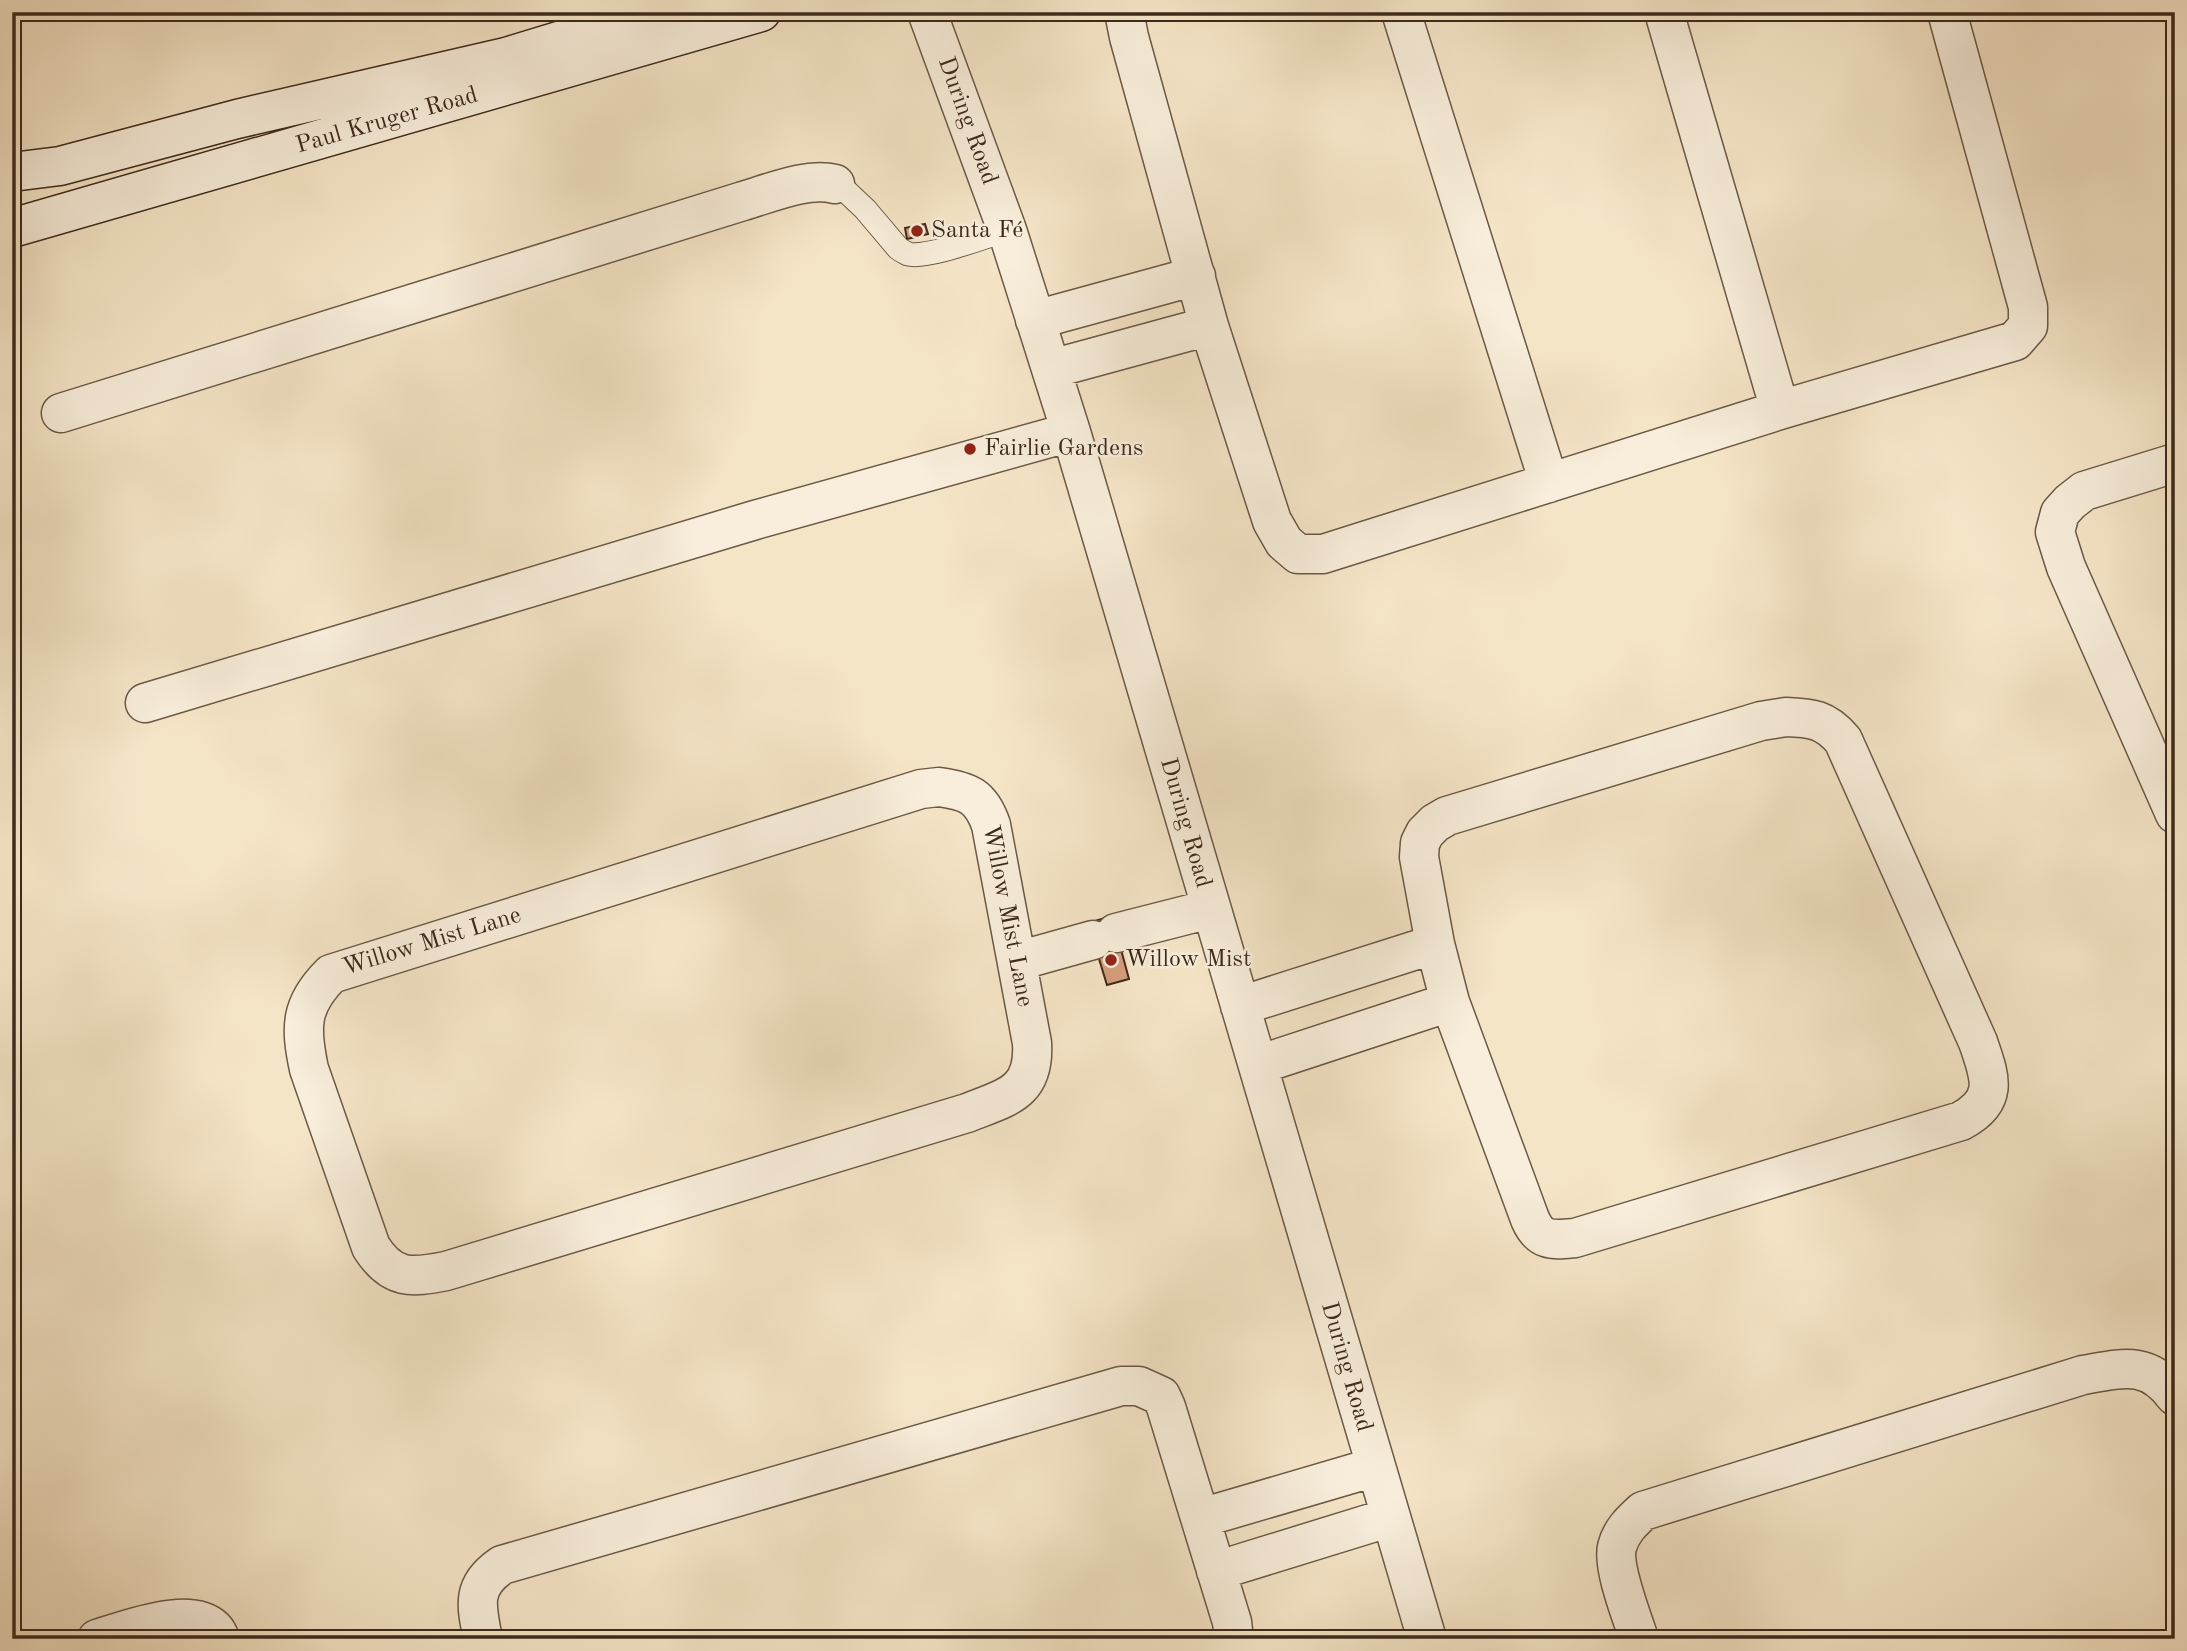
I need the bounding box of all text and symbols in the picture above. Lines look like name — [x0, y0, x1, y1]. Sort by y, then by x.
street label: During Road — [933, 54, 1001, 188]
street label: Paul Kruger Road — [293, 84, 481, 158]
place label: Santa Fé — [931, 219, 1023, 243]
marker: Santa Fé — [909, 223, 925, 239]
place label: Fairlie Gardens — [984, 437, 1144, 461]
marker: Fairlie Gardens — [962, 441, 978, 457]
street label: During Road — [1155, 755, 1215, 891]
street label: Willow Mist Lane — [978, 823, 1036, 1009]
street label: Willow Mist Lane — [340, 903, 524, 981]
place label: Willow Mist — [1125, 948, 1251, 972]
marker: Willow Mist — [1103, 952, 1119, 968]
street label: During Road — [1316, 1299, 1376, 1435]

